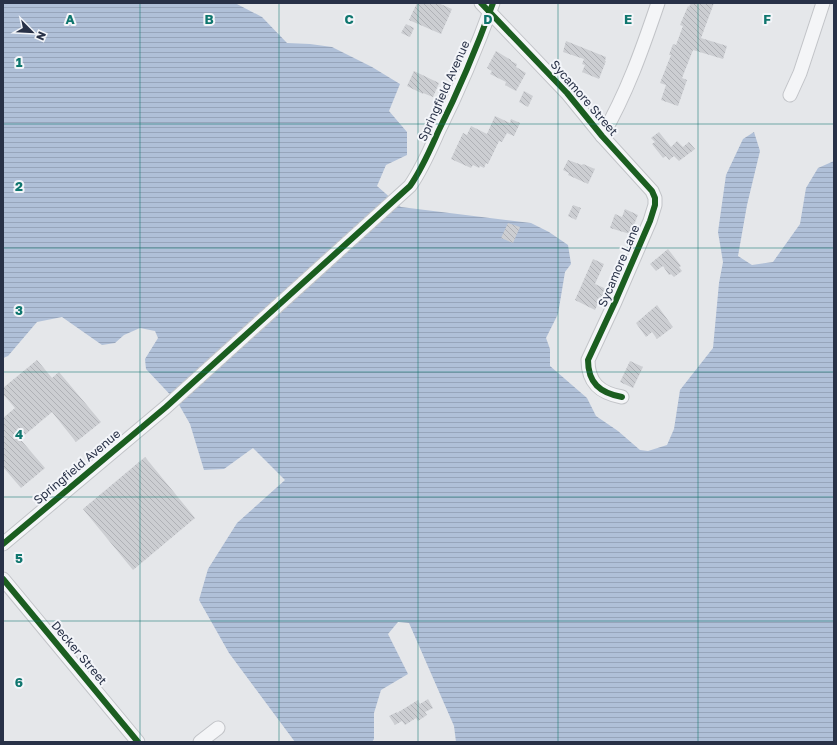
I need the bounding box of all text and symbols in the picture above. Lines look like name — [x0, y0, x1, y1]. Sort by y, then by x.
text: A — [65, 11, 75, 27]
text: B — [204, 11, 214, 27]
text: C — [344, 11, 354, 27]
text: D — [483, 11, 493, 27]
text: E — [624, 11, 632, 27]
text: F — [763, 11, 771, 27]
north arrow — [12, 12, 52, 52]
text: N — [34, 30, 49, 43]
street label: Springfield Avenue — [415, 38, 473, 144]
text: 1 — [16, 54, 23, 70]
street label: Sycamore Street — [547, 57, 621, 139]
text: 2 — [15, 178, 23, 194]
street label: Sycamore Lane — [594, 222, 643, 309]
text: 3 — [15, 302, 23, 318]
text: 4 — [15, 426, 23, 442]
street label: Springfield Avenue — [30, 426, 123, 507]
text: 5 — [15, 550, 23, 566]
street label: Decker Street — [48, 618, 111, 688]
text: 6 — [15, 674, 23, 690]

